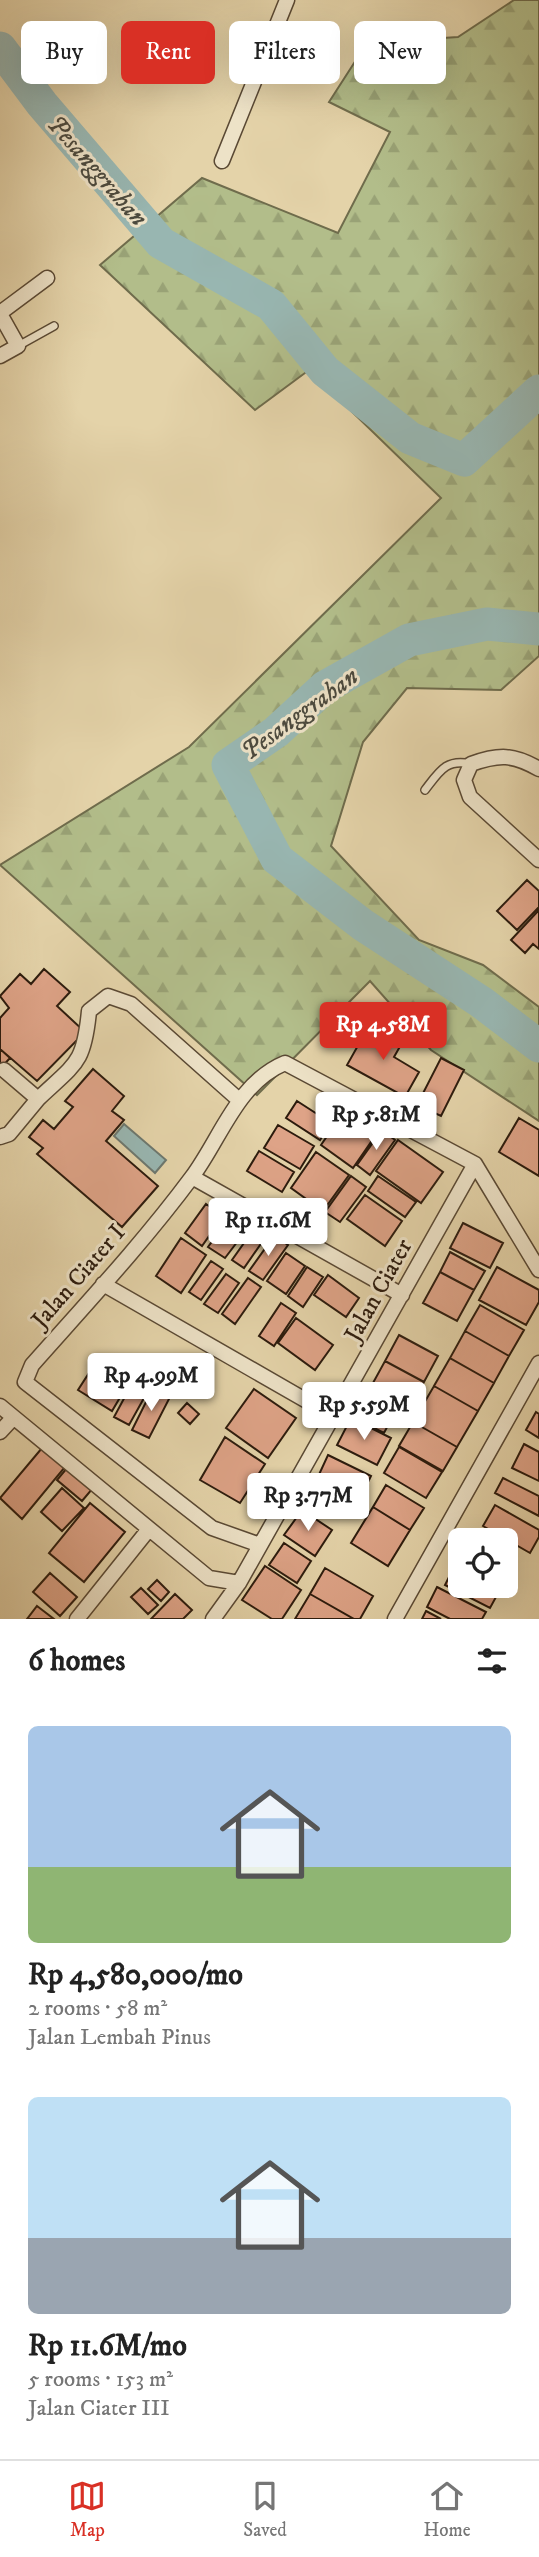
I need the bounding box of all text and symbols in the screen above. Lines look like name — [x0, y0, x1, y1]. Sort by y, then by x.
chip: Buy — [21, 21, 107, 84]
chip: Rent — [121, 21, 215, 84]
chip: Filters — [229, 21, 340, 84]
chip: New — [354, 21, 446, 84]
water label: Pesanggrahan — [39, 108, 154, 234]
water label: Pesanggrahan — [235, 660, 365, 768]
pin: Rp 4.58M — [311, 1002, 455, 1062]
text: Rp 4.58M — [336, 1010, 430, 1039]
pin: Rp 5.81M — [304, 1092, 448, 1152]
text: Rp 5.81M — [332, 1100, 420, 1129]
pin: Rp 11.6M — [196, 1198, 340, 1258]
text: Rp 11.6M — [224, 1206, 312, 1235]
street label: Jalan Ciater I — [24, 1218, 132, 1336]
street label: Jalan Ciater — [337, 1234, 419, 1349]
pin: Rp 4.99M — [79, 1354, 223, 1413]
text: Rp 4.99M — [104, 1361, 199, 1390]
pin: Rp 5.59M — [292, 1382, 436, 1442]
text: Rp 5.59M — [318, 1390, 410, 1419]
pin: Rp 3.77M — [236, 1474, 380, 1533]
text: Rp 3.77M — [263, 1481, 353, 1510]
map controls — [448, 1528, 518, 1598]
button: locate — [448, 1528, 518, 1598]
icon: filters — [473, 1642, 511, 1680]
text: 6 homes — [28, 1643, 125, 1680]
icon: home — [207, 1771, 333, 1897]
text: Rp 4,580,000/mo — [28, 1957, 243, 1994]
text: 2 rooms · 58 m² — [28, 1994, 167, 2023]
text: Jalan Lembah Pinus — [28, 2023, 211, 2052]
icon: home — [207, 2142, 333, 2268]
text: Rp 11.6M/mo — [28, 2328, 187, 2365]
text: 5 rooms · 153 m² — [28, 2365, 173, 2394]
text: Jalan Ciater III — [28, 2394, 170, 2423]
tab: Map — [68, 2477, 106, 2542]
tab: Saved — [243, 2477, 287, 2542]
tab: Home — [424, 2477, 471, 2542]

